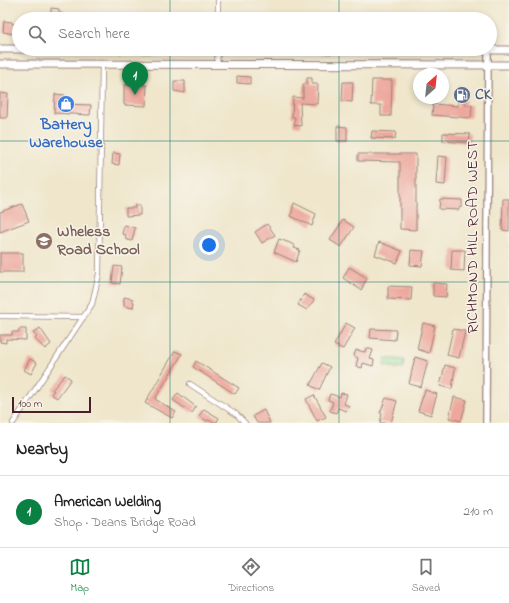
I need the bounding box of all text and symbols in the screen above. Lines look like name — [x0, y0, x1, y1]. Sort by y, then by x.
search box — [12, 12, 497, 56]
icon: search — [26, 23, 48, 45]
text: Search here — [58, 23, 130, 45]
pin: 1 — [122, 62, 148, 95]
north arrow — [413, 68, 449, 104]
place label: CK — [475, 83, 493, 107]
fuel station icon: CK — [452, 85, 472, 105]
shop icon: Battery Warehouse — [56, 94, 76, 114]
place label: Battery Warehouse — [29, 113, 104, 155]
street label: RICHMOND HILL ROAD WEST — [461, 140, 485, 334]
place label: Wheless Road School — [56, 220, 140, 262]
school or university icon: Wheless Road School — [34, 231, 54, 251]
your location — [199, 235, 219, 255]
scale bar — [12, 395, 91, 414]
text: 100 m — [18, 396, 42, 412]
text: Nearby — [16, 437, 68, 462]
text: American Welding — [54, 491, 161, 513]
text: 1 — [27, 502, 31, 521]
text: 210 m — [463, 502, 493, 521]
text: Shop · Deans Bridge Road — [54, 513, 196, 532]
tab: Map — [69, 556, 91, 596]
tab: Directions — [228, 556, 274, 596]
tab: Saved — [412, 556, 440, 596]

